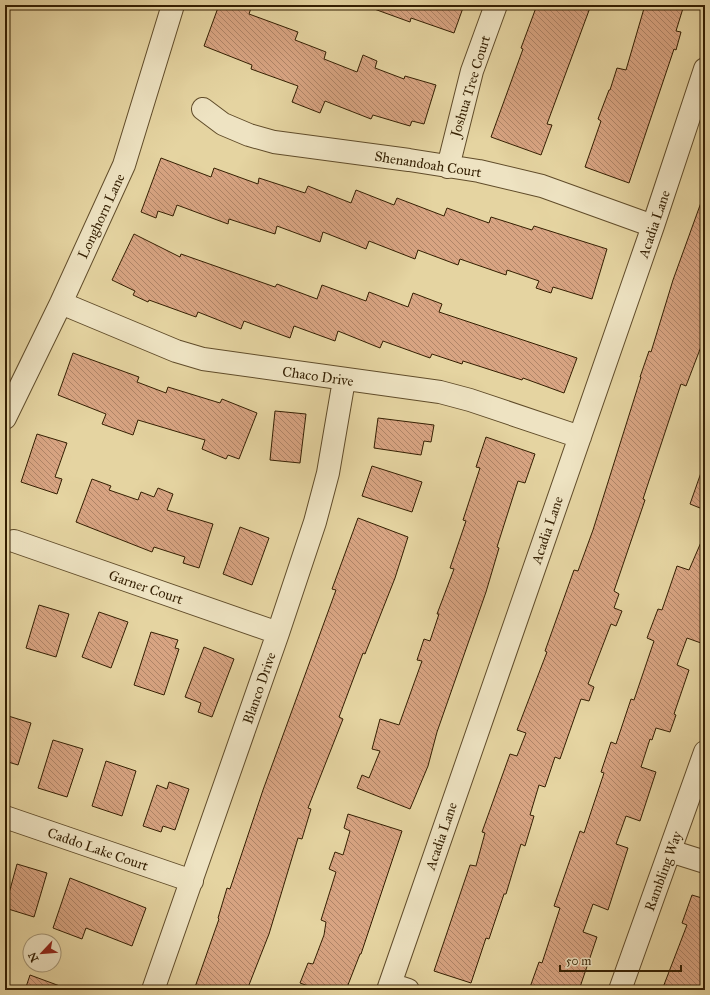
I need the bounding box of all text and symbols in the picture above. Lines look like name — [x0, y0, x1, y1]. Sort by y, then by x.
street label: Joshua Tree Court — [446, 33, 495, 141]
street label: Shenandoah Court — [373, 148, 483, 181]
street label: Longhorn Lane — [74, 171, 129, 261]
street label: Acadia Lane — [635, 188, 674, 261]
street label: Chaco Drive — [281, 363, 355, 390]
street label: Acadia Lane — [528, 494, 567, 567]
street label: Garner Court — [106, 567, 185, 608]
street label: Blanco Drive — [239, 650, 280, 726]
street label: Acadia Lane — [422, 800, 461, 873]
street label: Caddo Lake Court — [45, 824, 151, 875]
street label: Rambling Way — [641, 828, 686, 913]
north arrow — [22, 933, 62, 973]
scale bar — [560, 947, 681, 973]
text: N — [25, 950, 41, 964]
text: 50 m — [566, 954, 591, 968]

